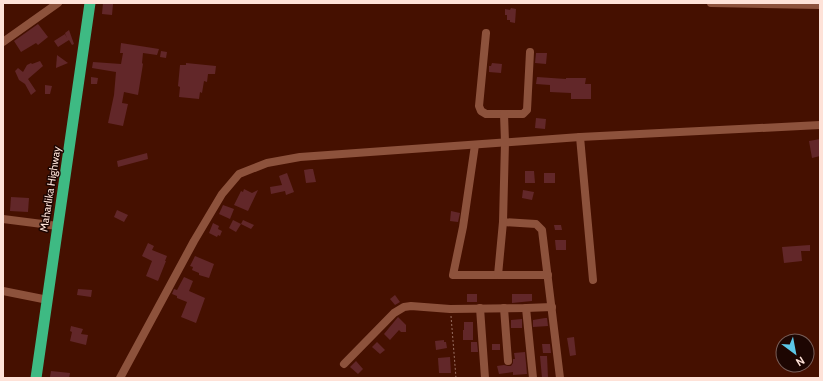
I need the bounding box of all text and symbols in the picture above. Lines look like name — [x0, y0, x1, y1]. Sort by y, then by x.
street label: Maharlika Highway — [36, 145, 64, 233]
north arrow — [775, 333, 815, 373]
text: N — [793, 353, 807, 369]

